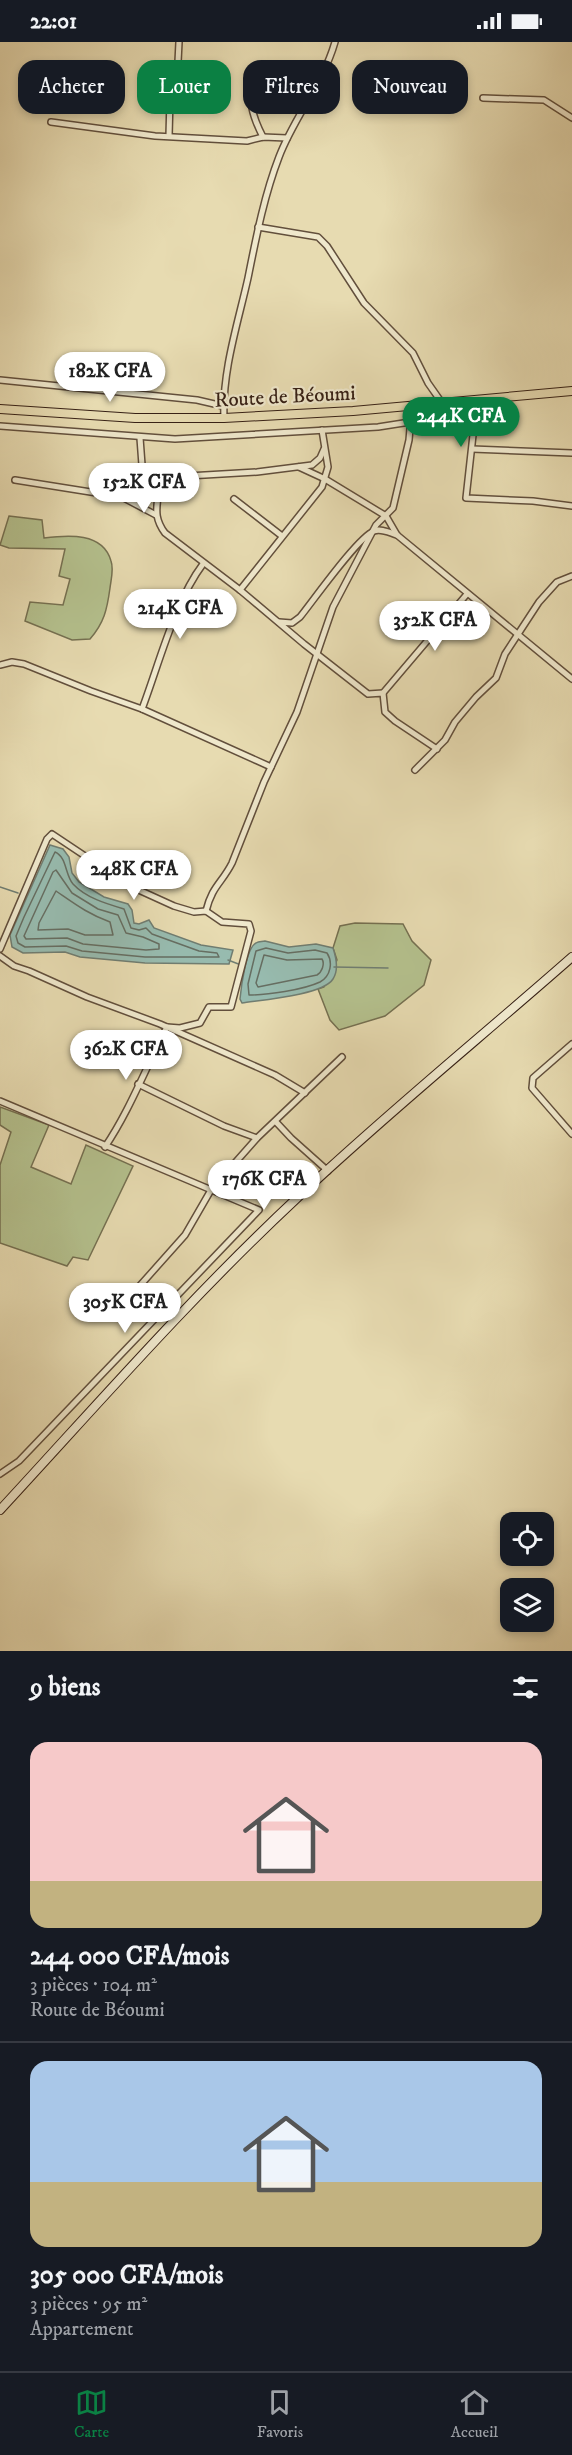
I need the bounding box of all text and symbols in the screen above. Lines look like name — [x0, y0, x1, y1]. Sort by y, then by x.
text: 22:01 — [30, 8, 77, 35]
chip: Acheter — [18, 60, 125, 114]
chip: Louer — [137, 60, 231, 114]
chip: Filtres — [243, 60, 340, 114]
chip: Nouveau — [352, 60, 468, 114]
pin: 182K CFA — [48, 352, 172, 403]
text: 182K CFA — [68, 359, 152, 384]
street label: Route de Béoumi — [214, 380, 356, 414]
pin: 244K CFA — [399, 397, 523, 448]
text: 244K CFA — [417, 404, 505, 429]
pin: 152K CFA — [82, 463, 206, 514]
text: 152K CFA — [102, 470, 186, 495]
pin: 214K CFA — [118, 589, 242, 640]
text: 214K CFA — [138, 596, 222, 621]
pin: 352K CFA — [373, 601, 497, 652]
text: 352K CFA — [393, 608, 477, 633]
pin: 248K CFA — [72, 850, 196, 901]
text: 248K CFA — [90, 857, 178, 882]
pin: 362K CFA — [64, 1030, 188, 1081]
text: 362K CFA — [84, 1037, 168, 1062]
pin: 176K CFA — [202, 1160, 326, 1211]
text: 176K CFA — [222, 1167, 306, 1192]
pin: 305K CFA — [63, 1283, 187, 1334]
text: 305K CFA — [83, 1290, 167, 1315]
map controls — [500, 1512, 554, 1632]
button: locate — [500, 1512, 554, 1566]
button: layers — [500, 1578, 554, 1632]
text: 9 biens — [30, 1671, 100, 1704]
icon: filters — [509, 1671, 542, 1704]
icon: home — [232, 1781, 340, 1889]
text: 244 000 CFA/mois — [30, 1940, 229, 1973]
text: 3 pièces · 104 m² — [30, 1973, 157, 1998]
text: Route de Béoumi — [30, 1998, 165, 2023]
icon: home — [232, 2100, 340, 2208]
text: 305 000 CFA/mois — [30, 2259, 223, 2292]
text: 3 pièces · 95 m² — [30, 2292, 147, 2317]
text: Appartement — [30, 2317, 133, 2342]
tab: Carte — [74, 2386, 109, 2442]
tab: Favoris — [257, 2386, 303, 2442]
tab: Accueil — [451, 2386, 498, 2442]

